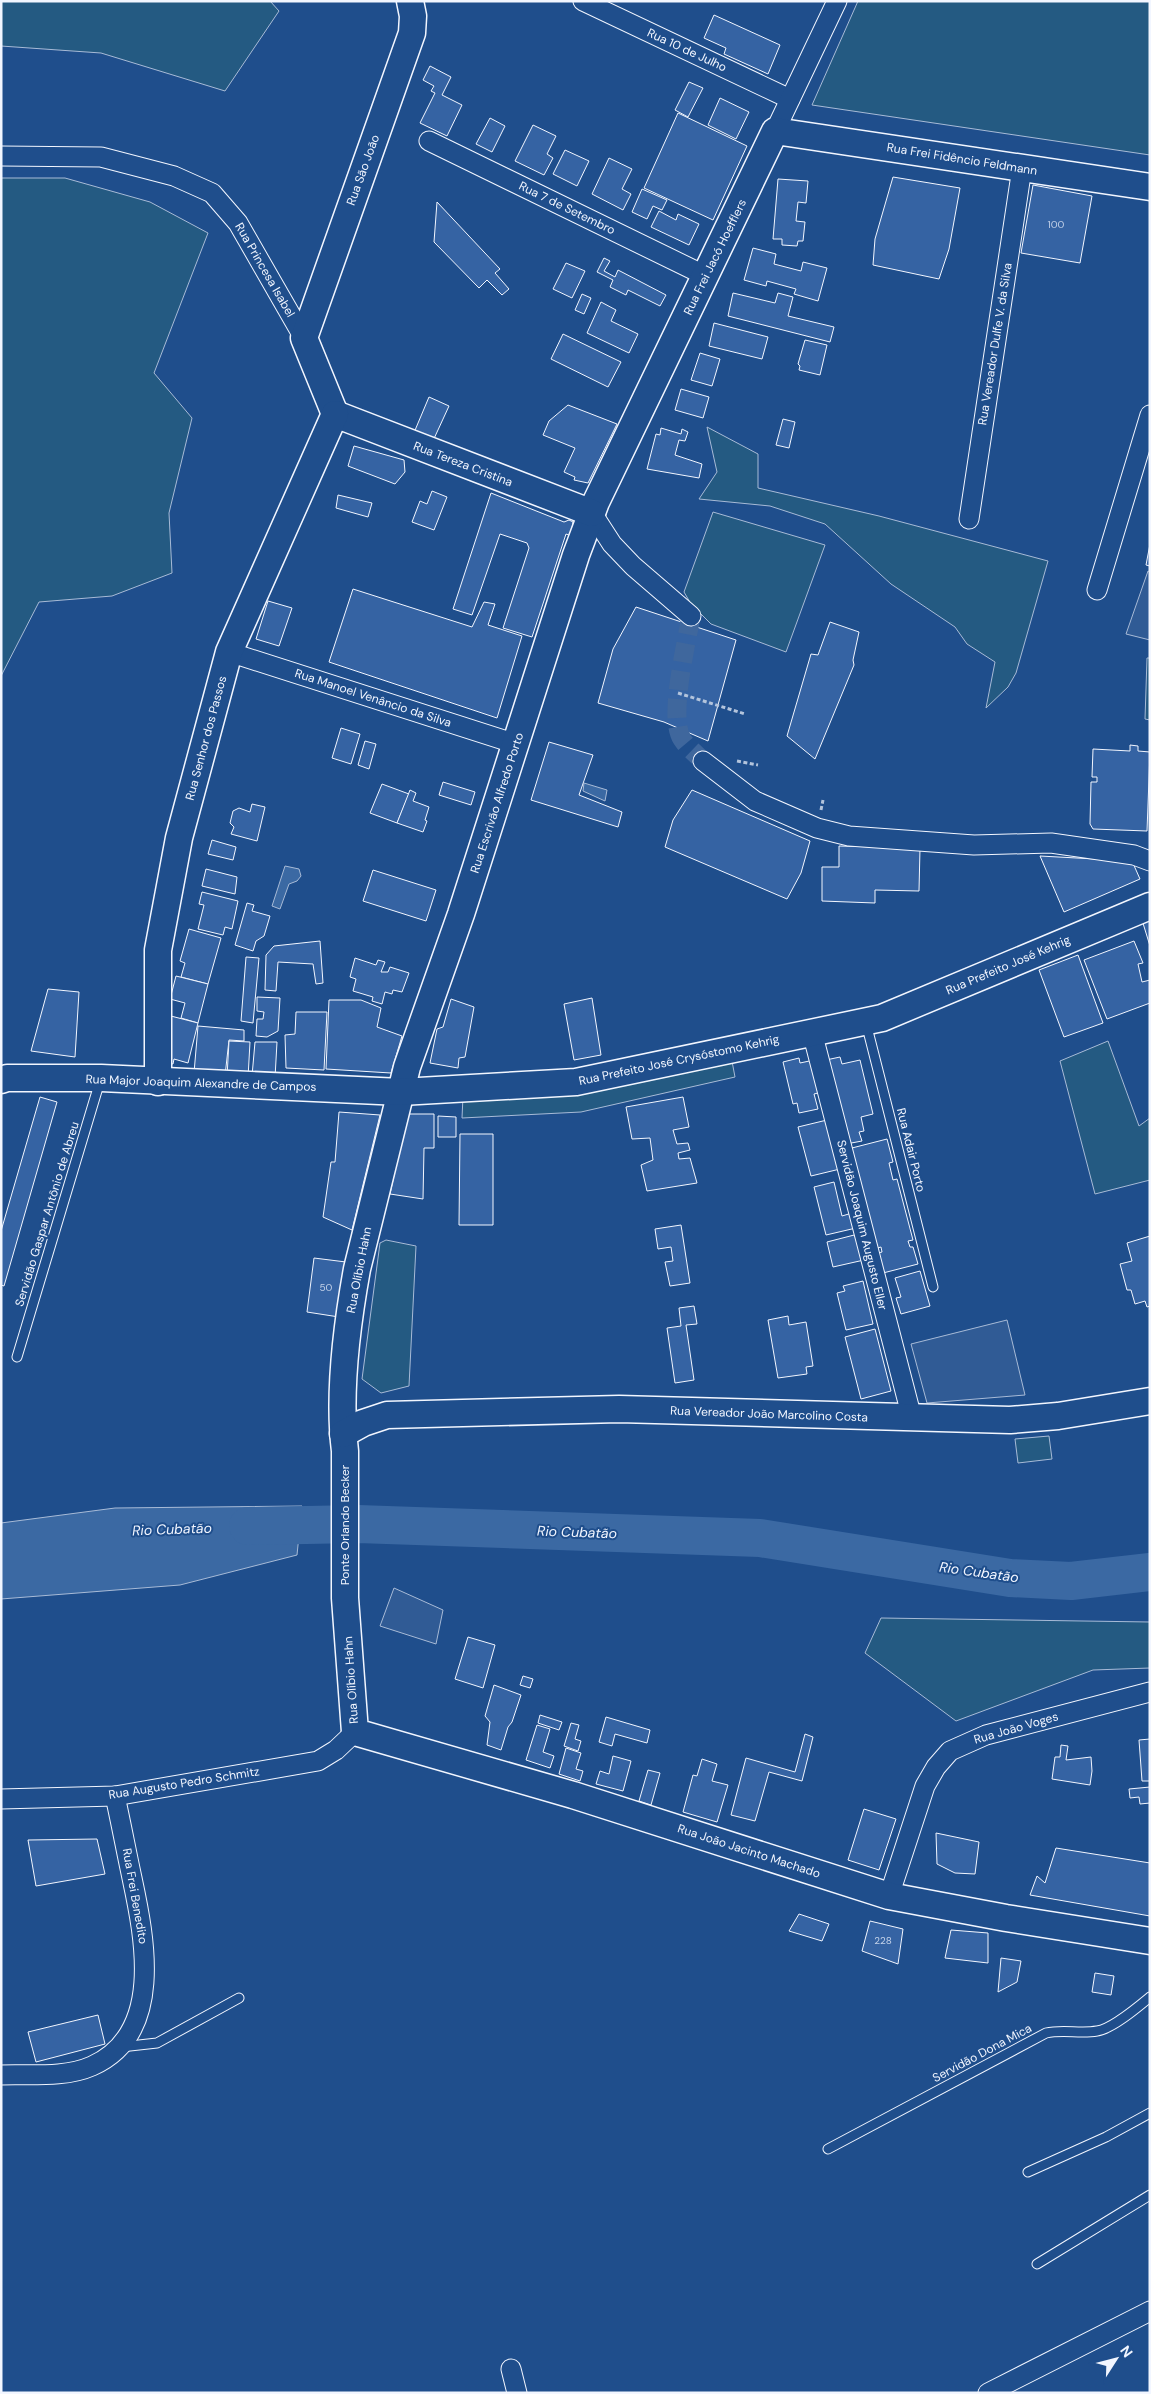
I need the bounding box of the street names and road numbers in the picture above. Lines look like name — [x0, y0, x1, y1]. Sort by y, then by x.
street label: Rua 10 de Julho — [645, 25, 729, 75]
street label: Rua São João — [343, 132, 383, 208]
street label: Rua Frei Fidêncio Feldmann — [886, 139, 1038, 179]
street label: Rua 7 de Setembro — [516, 178, 618, 238]
street label: Rua Frei Jacó Hoefflers — [680, 196, 750, 318]
street label: Rua Princesa Isabel — [231, 220, 299, 320]
street label: Rua Vereador Dulfe V. da Silva — [974, 262, 1016, 426]
street label: Rua Tereza Cristina — [411, 438, 515, 490]
street label: Rua Manoel Venâncio da Silva — [293, 665, 453, 731]
street label: Rua Senhor dos Passos — [182, 674, 230, 802]
street label: Rua Escrivão Alfredo Porto — [467, 731, 527, 875]
street label: Rua Prefeito José Kehrig — [943, 931, 1073, 998]
street label: Rua Prefeito José Crysóstomo Kehrig — [577, 1031, 781, 1089]
street label: Rua Major Joaquim Alexandre de Campos — [85, 1071, 317, 1095]
street label: Rua Adair Porto — [893, 1106, 929, 1194]
street label: Servidão Gaspar Antônio de Abreu — [11, 1119, 83, 1308]
street label: Servidão Joaquim Augusto Eller — [833, 1138, 891, 1312]
street label: Rua Olíbio Hahn — [343, 1225, 375, 1315]
street label: Rua Vereador João Marcolino Costa — [670, 1403, 868, 1425]
street label: Ponte Orlando Becker — [337, 1464, 353, 1585]
street label: Rua Olíbio Hahn — [340, 1636, 362, 1724]
street label: Rua João Voges — [972, 1708, 1060, 1748]
street label: Rua Augusto Pedro Schmitz — [107, 1763, 261, 1803]
street label: Rua João Jacinto Machado — [676, 1820, 822, 1882]
street label: Rua Frei Benedito — [119, 1847, 151, 1945]
street label: Servidão Dona Mica — [930, 2020, 1034, 2086]

